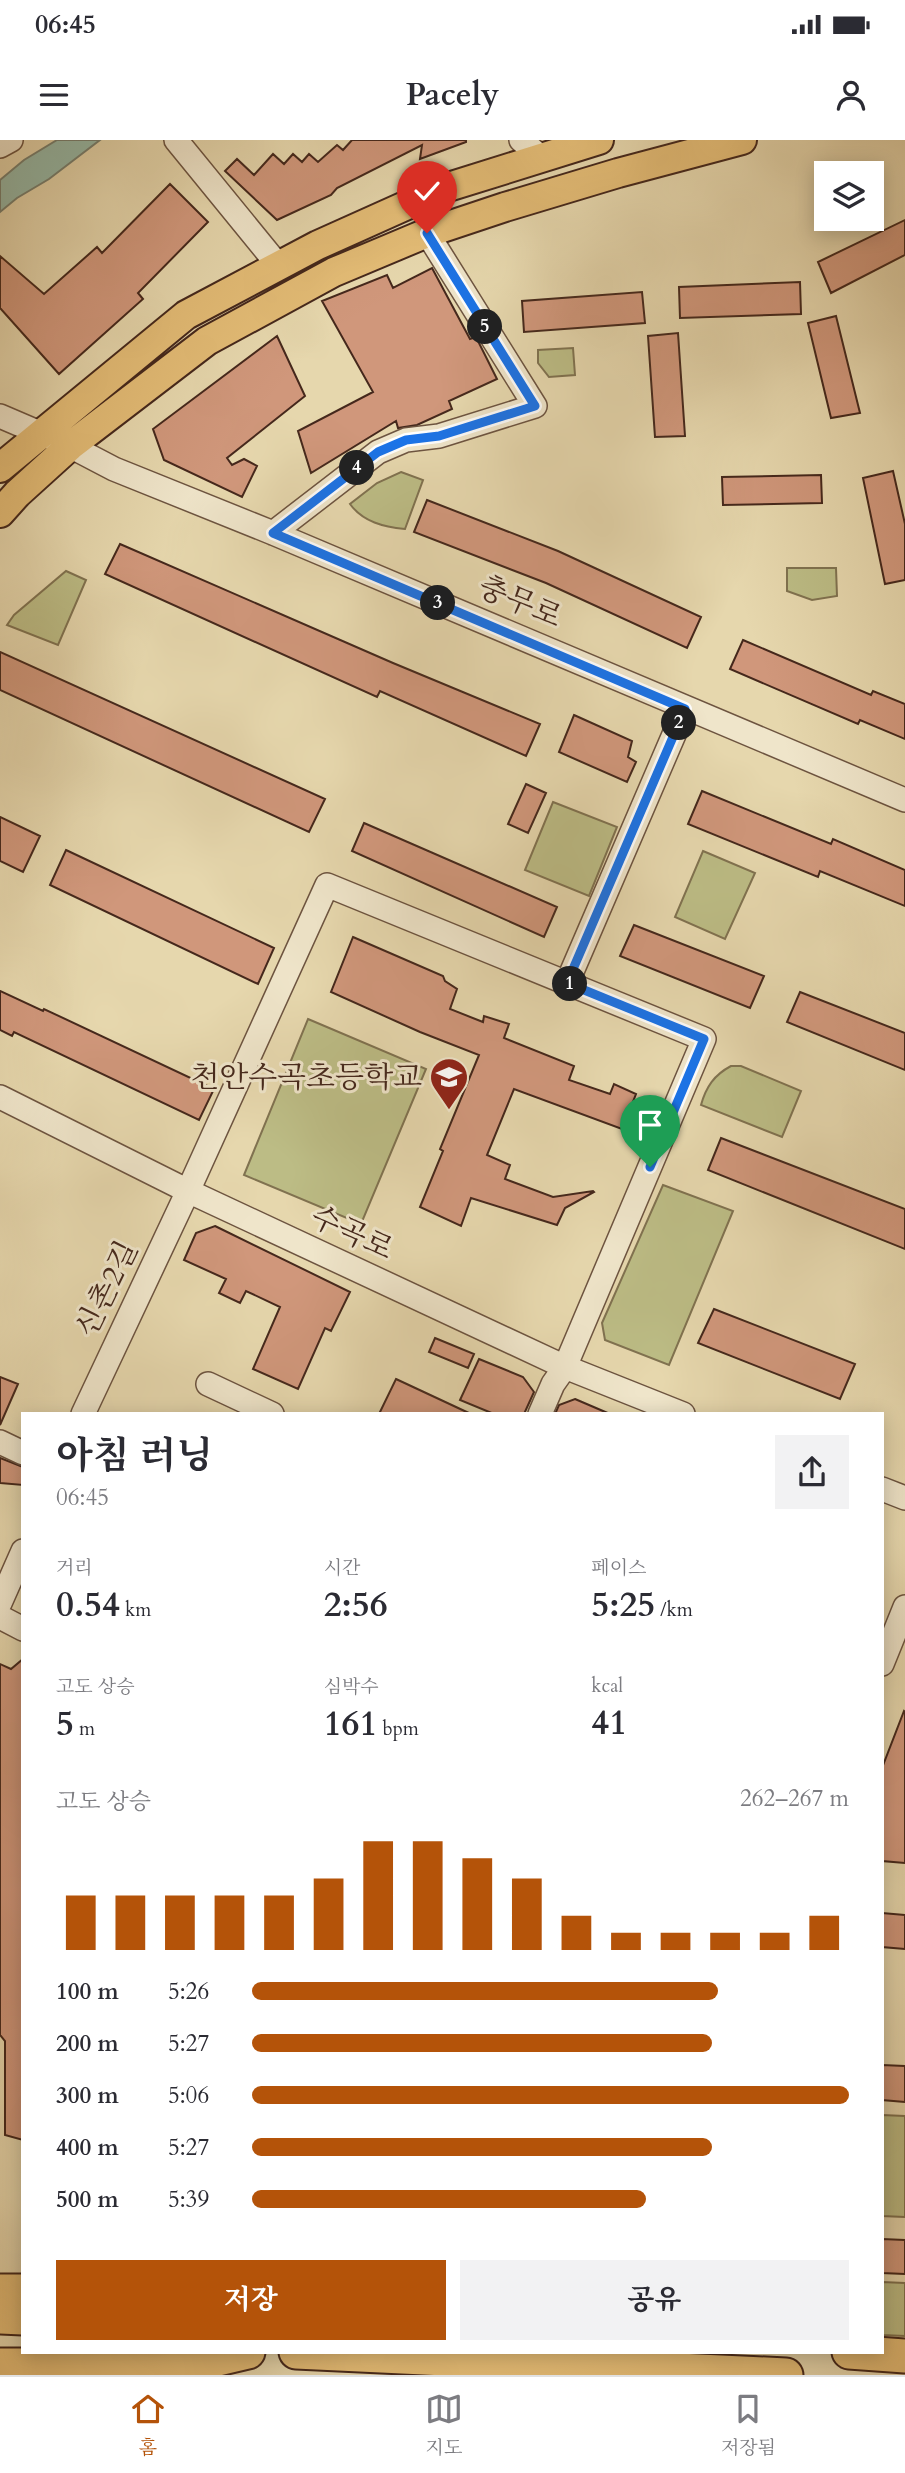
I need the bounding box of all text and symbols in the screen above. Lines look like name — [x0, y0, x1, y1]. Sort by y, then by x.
text: 06:45 — [35, 7, 96, 42]
text: Pacely — [406, 73, 499, 117]
icon: menu — [35, 76, 73, 114]
icon: person — [832, 76, 870, 114]
pin — [397, 161, 457, 233]
map controls — [814, 161, 884, 231]
button: layers — [814, 161, 884, 231]
icon: check — [408, 172, 446, 210]
pin: 5 — [468, 310, 503, 344]
text: 5 — [480, 313, 489, 339]
pin: 4 — [340, 450, 374, 486]
text: 4 — [352, 454, 361, 480]
street label: 충무로 — [472, 566, 568, 638]
pin: 3 — [420, 586, 456, 620]
text: 3 — [433, 589, 442, 615]
pin: 2 — [662, 706, 696, 740]
text: 2 — [674, 709, 683, 735]
pin: 1 — [552, 966, 588, 1002]
text: 1 — [565, 970, 574, 996]
school or university icon: 천안수곡초등학교 — [428, 1056, 470, 1111]
place label: 천안수곡초등학교 — [190, 1057, 422, 1098]
pin — [620, 1095, 680, 1167]
icon: arrive — [631, 1106, 669, 1144]
street label: 수곡로 — [304, 1196, 400, 1270]
street label: 신촌2길 — [66, 1234, 148, 1344]
text: 아침 러닝 — [56, 1430, 213, 1482]
button: share — [775, 1435, 849, 1509]
text: 06:45 — [56, 1482, 109, 1513]
text: 거리 — [56, 1555, 93, 1581]
text: 시간 — [324, 1555, 360, 1581]
text: 페이스 — [591, 1555, 646, 1581]
text: 0.54 — [56, 1581, 120, 1629]
text: 2:56 — [324, 1581, 388, 1629]
text: 5:25 — [591, 1581, 655, 1629]
text: km — [120, 1597, 151, 1623]
text: /km — [655, 1597, 693, 1623]
text: kcal — [591, 1673, 623, 1699]
text: 고도 상승 — [56, 1674, 135, 1700]
text: 심박수 — [324, 1674, 379, 1700]
text: 41 — [591, 1699, 627, 1747]
text: 5 — [56, 1700, 74, 1748]
text: 161 — [324, 1700, 377, 1748]
text: m — [74, 1716, 95, 1742]
text: bpm — [377, 1716, 419, 1742]
text: 262–267 m — [740, 1783, 849, 1814]
text: 고도 상승 — [56, 1786, 151, 1817]
text: 100 m — [56, 1976, 119, 2007]
text: 5:26 — [168, 1976, 209, 2007]
text: 200 m — [56, 2028, 119, 2059]
text: 5:27 — [168, 2028, 209, 2059]
text: 300 m — [56, 2080, 119, 2111]
text: 5:06 — [168, 2080, 209, 2111]
text: 400 m — [56, 2132, 119, 2163]
text: 5:27 — [168, 2132, 209, 2163]
text: 500 m — [56, 2184, 119, 2215]
text: 5:39 — [168, 2184, 209, 2215]
button: 저장 — [56, 2260, 446, 2340]
button: 공유 — [460, 2260, 849, 2340]
tab: 홈 — [129, 2390, 167, 2461]
tab: 지도 — [425, 2390, 463, 2461]
tab: 저장됨 — [721, 2390, 776, 2461]

